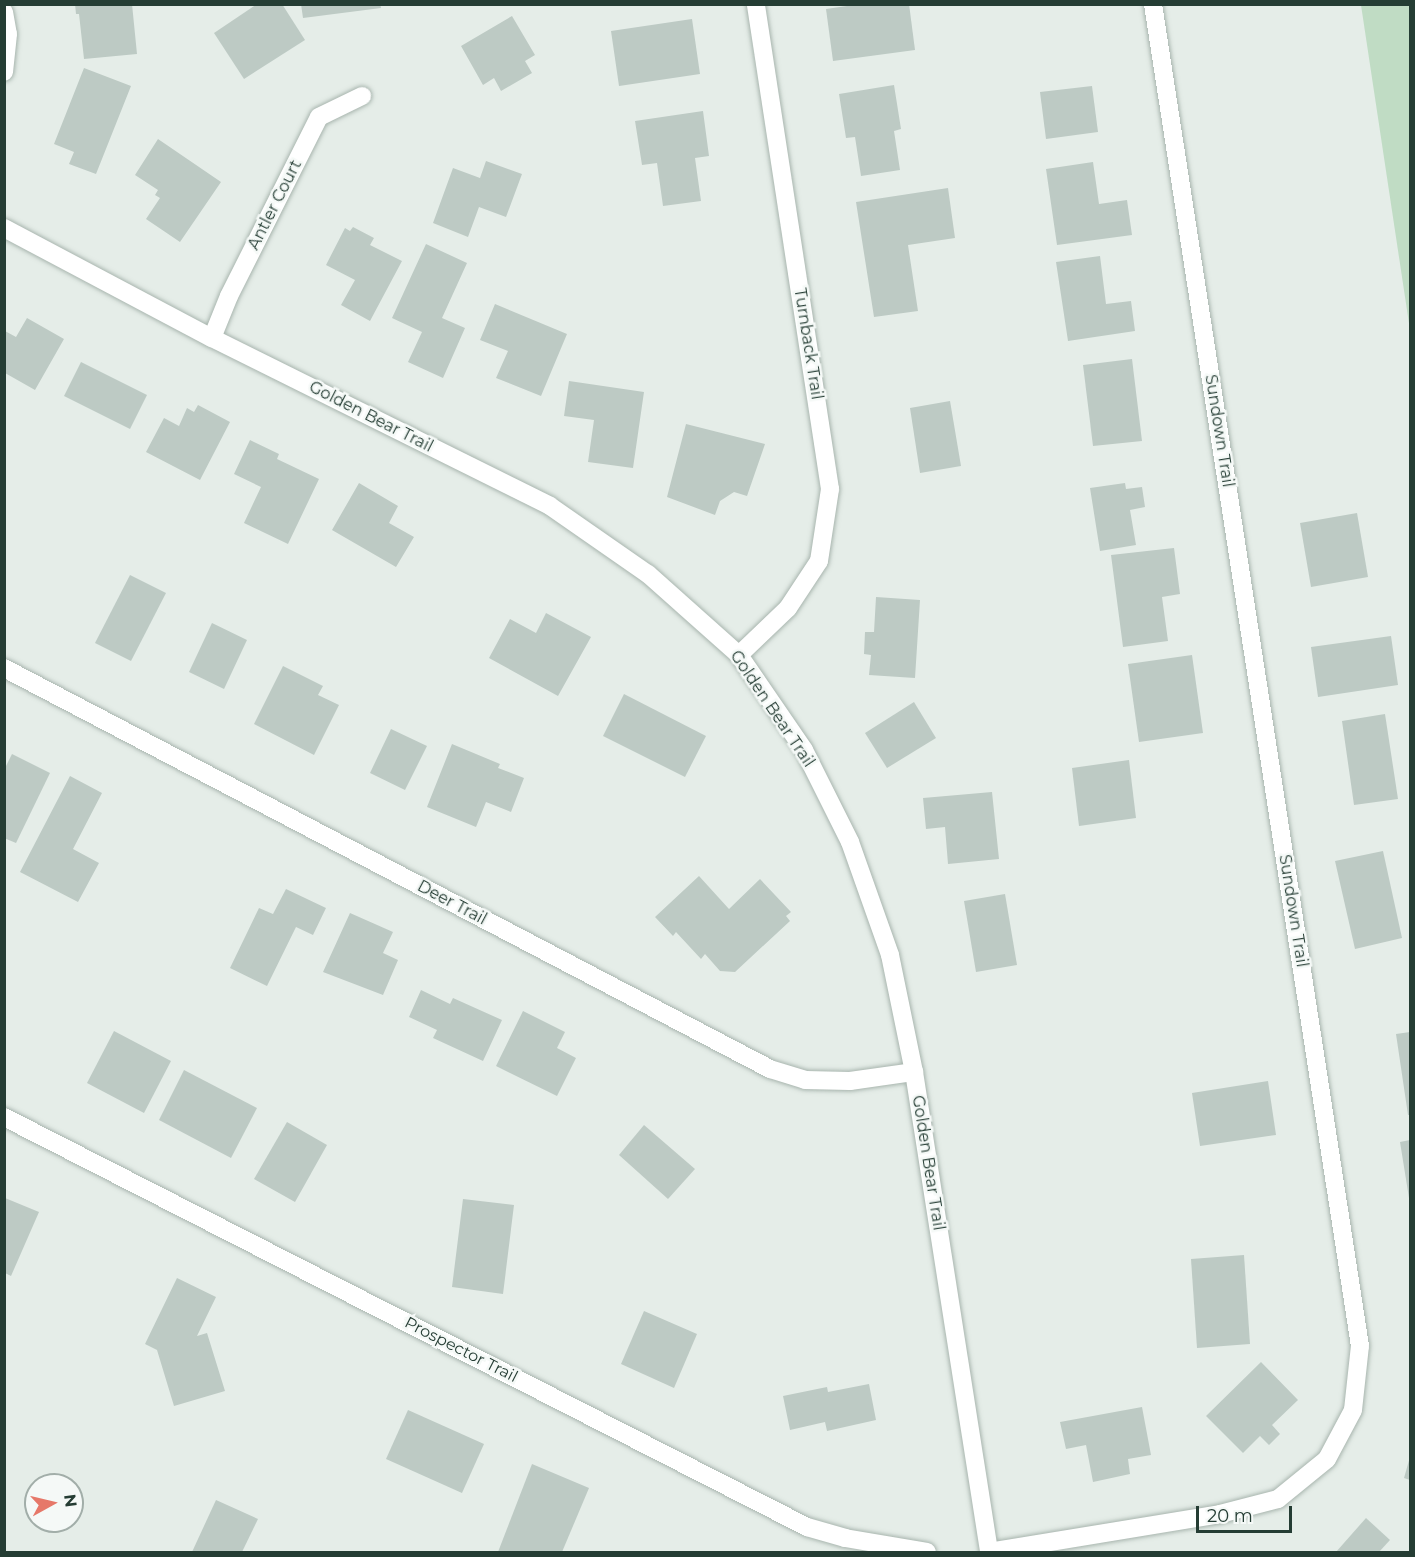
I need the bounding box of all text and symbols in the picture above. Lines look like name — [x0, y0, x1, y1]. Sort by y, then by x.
street label: Antler Court — [244, 157, 306, 253]
street label: Turnback Trail — [790, 287, 826, 401]
street label: Sundown Trail — [1201, 373, 1237, 489]
street label: Golden Bear Trail — [306, 377, 436, 457]
street label: Golden Bear Trail — [726, 647, 818, 771]
street label: Sundown Trail — [1275, 853, 1311, 969]
street label: Deer Trail — [414, 877, 490, 929]
street label: Golden Bear Trail — [908, 1094, 948, 1232]
street label: Prospector Trail — [401, 1313, 521, 1387]
north arrow — [24, 1473, 84, 1533]
text: N — [60, 1493, 81, 1508]
scale bar — [1199, 1494, 1295, 1532]
text: 20 m — [1207, 1505, 1253, 1527]

